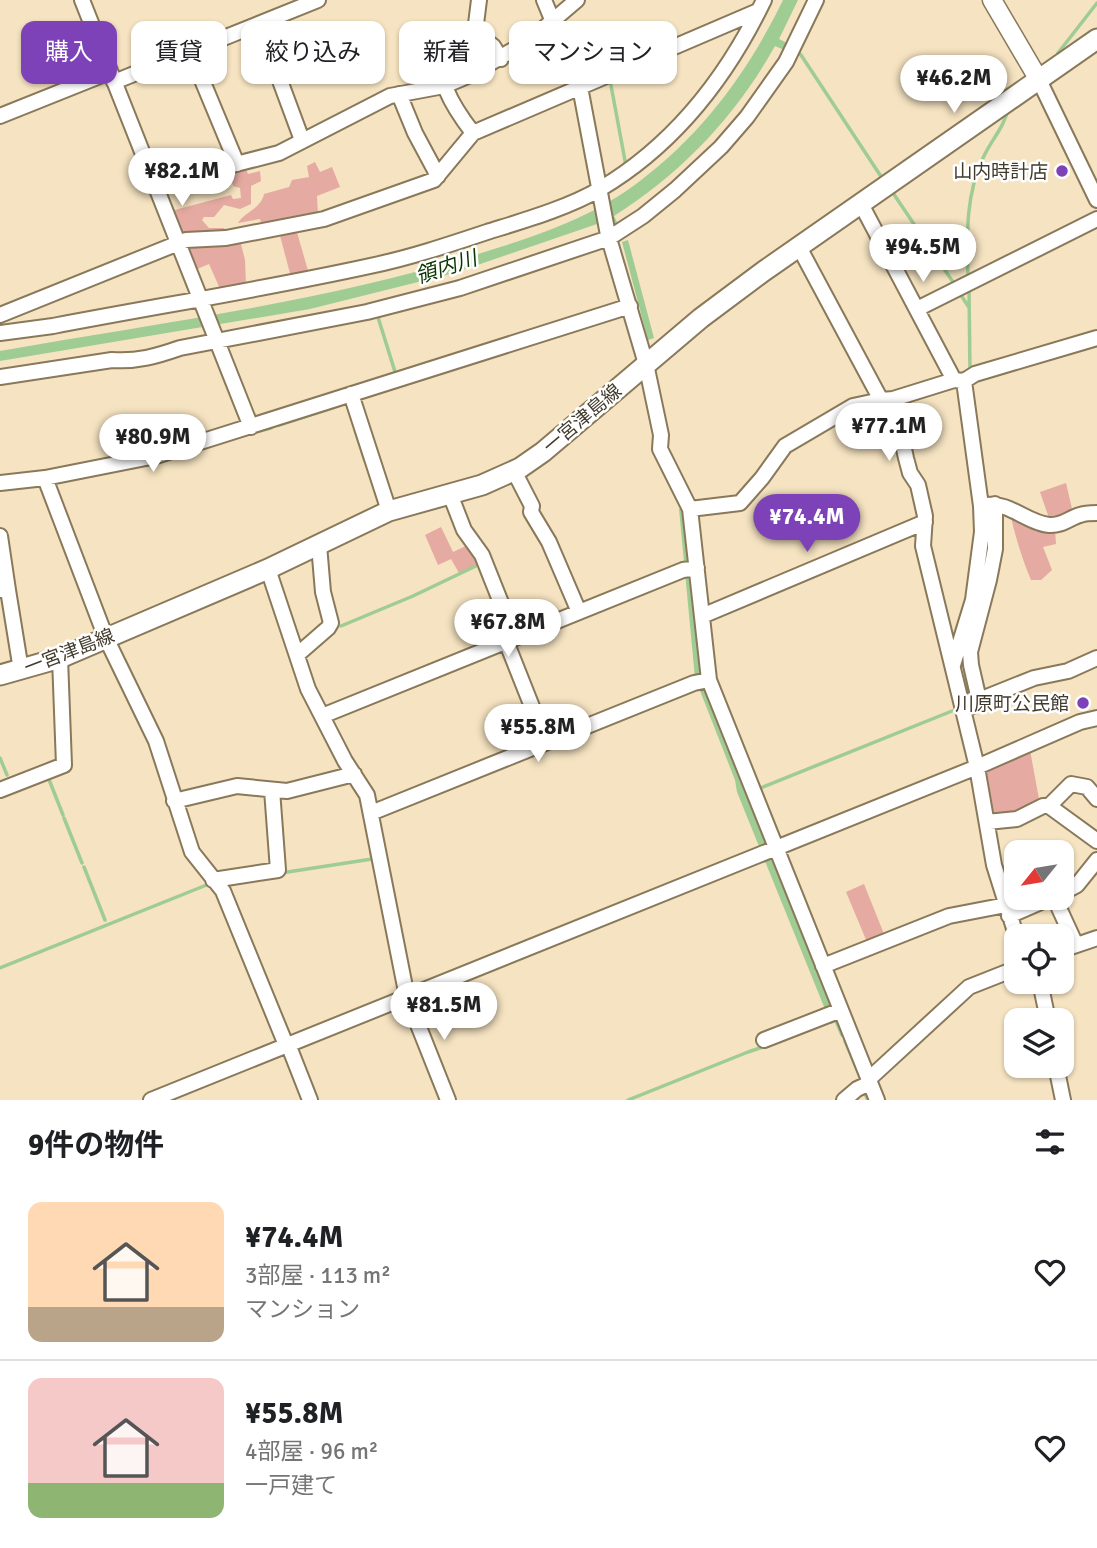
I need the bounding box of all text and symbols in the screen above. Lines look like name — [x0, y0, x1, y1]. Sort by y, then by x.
chip: 購入 — [21, 21, 117, 84]
chip: 賃貸 — [131, 21, 227, 84]
chip: 絞り込み — [241, 21, 385, 84]
chip: 新着 — [399, 21, 495, 84]
chip: マンション — [509, 21, 677, 84]
pin: ¥46.2M — [897, 55, 1011, 115]
text: ¥46.2M — [916, 63, 992, 92]
pin: ¥82.1M — [125, 148, 239, 208]
text: ¥82.1M — [144, 156, 220, 185]
place label: 山内時計店 — [953, 160, 1048, 184]
marker: 山内時計店 — [1054, 163, 1070, 179]
pin: ¥94.5M — [866, 224, 980, 284]
text: ¥94.5M — [885, 232, 961, 261]
water label: 領内川 — [412, 244, 482, 289]
street label: 一宮津島線 — [539, 379, 627, 458]
pin: ¥77.1M — [832, 404, 946, 463]
text: ¥77.1M — [851, 411, 927, 440]
pin: ¥80.9M — [96, 414, 210, 474]
text: ¥80.9M — [115, 422, 191, 451]
pin: ¥74.4M — [750, 494, 864, 554]
text: ¥74.4M — [769, 502, 845, 531]
pin: ¥67.8M — [451, 600, 565, 659]
text: ¥67.8M — [470, 607, 546, 636]
street label: 一宮津島線 — [21, 624, 118, 680]
place label: 川原町公民館 — [955, 692, 1069, 716]
marker: 川原町公民館 — [1075, 695, 1091, 711]
pin: ¥55.8M — [481, 704, 595, 764]
text: ¥55.8M — [500, 712, 576, 741]
north arrow — [1004, 840, 1074, 910]
map controls — [1004, 840, 1074, 1078]
button: locate — [1004, 924, 1074, 994]
pin: ¥81.5M — [387, 982, 501, 1042]
text: ¥81.5M — [406, 990, 482, 1019]
button: layers — [1004, 1008, 1074, 1078]
icon: filters — [1031, 1123, 1069, 1161]
text: 9件の物件 — [28, 1127, 164, 1164]
text: ¥74.4M — [245, 1219, 343, 1256]
icon: home — [84, 1230, 168, 1314]
icon: heart — [1031, 1253, 1069, 1291]
text: 3部屋 · 113 m² — [245, 1261, 391, 1290]
text: マンション — [245, 1295, 360, 1324]
text: ¥55.8M — [245, 1395, 343, 1432]
icon: home — [84, 1406, 168, 1490]
icon: heart — [1031, 1429, 1069, 1467]
text: 4部屋 · 96 m² — [245, 1437, 378, 1466]
text: 一戸建て — [245, 1471, 337, 1500]

